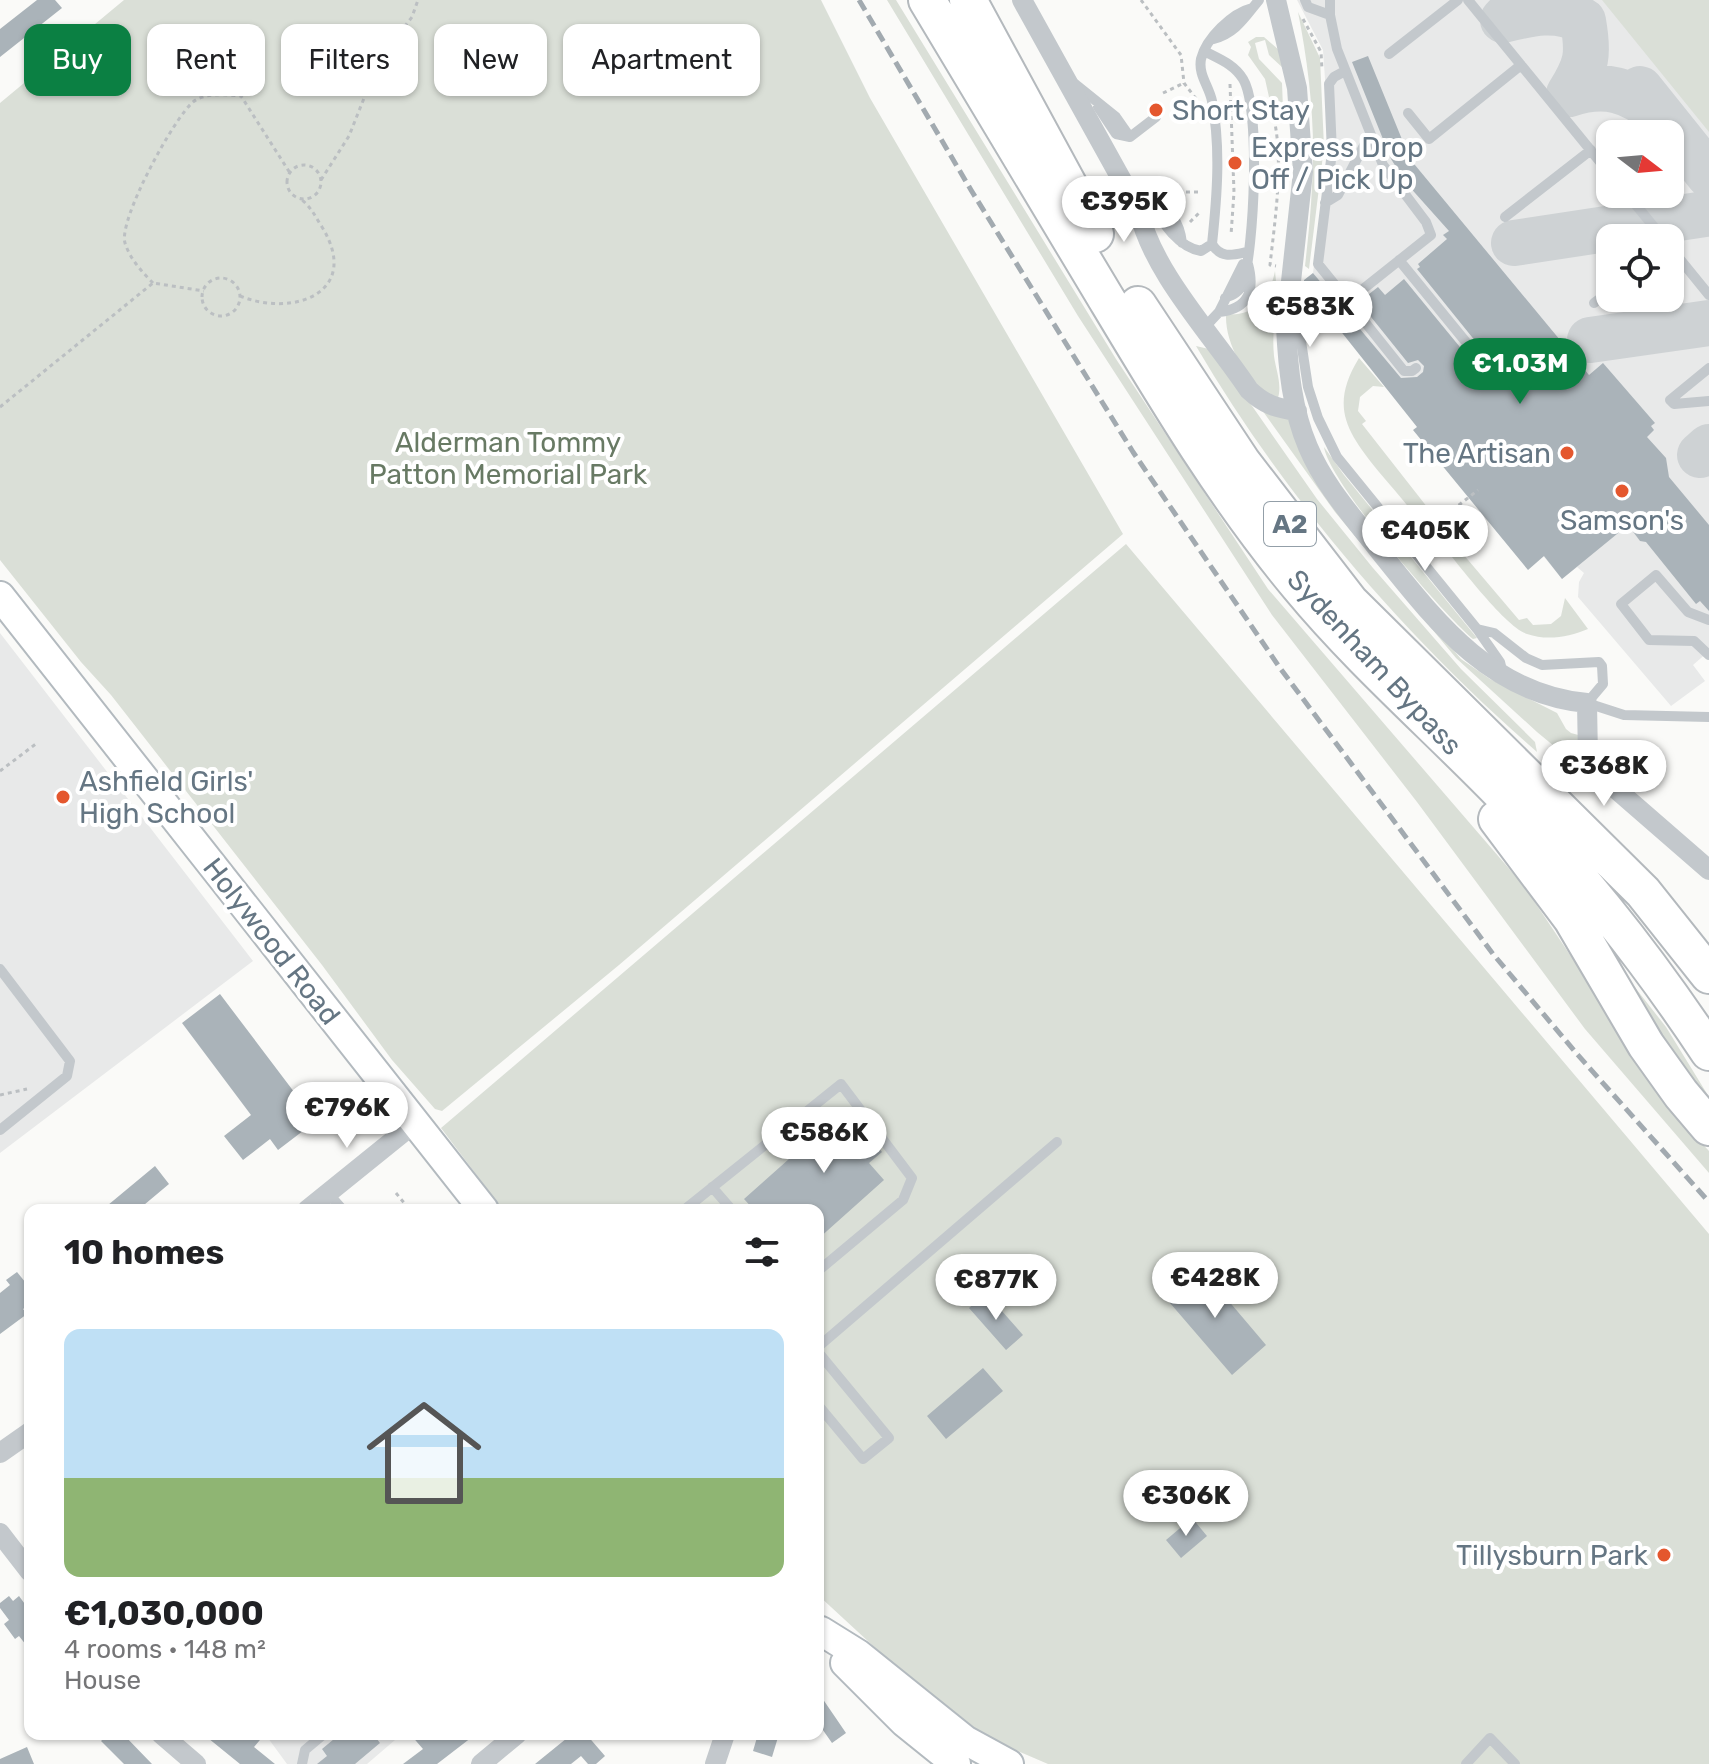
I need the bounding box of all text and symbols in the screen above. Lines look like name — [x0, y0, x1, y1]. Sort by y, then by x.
chip: Buy — [24, 24, 131, 96]
chip: Rent — [147, 24, 265, 96]
chip: Filters — [281, 24, 418, 96]
chip: New — [434, 24, 547, 96]
chip: Apartment — [563, 24, 760, 96]
place label: Short Stay — [1172, 94, 1310, 127]
marker: Short Stay — [1147, 101, 1165, 119]
north arrow — [1596, 120, 1684, 208]
map controls — [1596, 120, 1684, 312]
place label: Express Drop Off / Pick Up — [1251, 131, 1424, 196]
marker: Express Drop Off / Pick Up — [1226, 154, 1244, 172]
pin: €395K — [1068, 176, 1180, 244]
text: €395K — [1080, 186, 1168, 217]
button: locate — [1596, 224, 1684, 312]
pin: €583K — [1254, 281, 1366, 349]
text: €583K — [1265, 291, 1355, 322]
pin: €1.03M — [1455, 338, 1585, 406]
text: €1.03M — [1472, 348, 1568, 379]
park label: Alderman Tommy Patton Memorial Park — [369, 426, 648, 491]
place label: The Artisan — [1403, 437, 1551, 470]
marker: The Artisan — [1558, 444, 1576, 462]
marker: Samson's — [1613, 482, 1631, 500]
road number: A2 — [1264, 502, 1316, 546]
place label: Samson's — [1560, 504, 1684, 537]
pin: €405K — [1369, 505, 1481, 573]
text: €405K — [1380, 515, 1470, 546]
street label: Sydenham Bypass — [1280, 563, 1469, 762]
pin: €368K — [1548, 740, 1660, 808]
text: €368K — [1559, 750, 1649, 781]
place label: Ashfield Girls' High School — [79, 765, 253, 830]
marker: Ashfield Girls' High School — [54, 788, 72, 806]
street label: Holywood Road — [196, 851, 347, 1031]
pin: €796K — [291, 1082, 403, 1150]
text: €796K — [304, 1092, 390, 1123]
pin: €586K — [768, 1107, 880, 1175]
text: €586K — [780, 1117, 868, 1148]
icon: filters — [740, 1230, 784, 1274]
text: 10 homes — [64, 1232, 224, 1273]
pin: €428K — [1159, 1252, 1271, 1320]
pin: €877K — [940, 1254, 1052, 1322]
text: €428K — [1170, 1262, 1260, 1293]
text: €877K — [953, 1264, 1039, 1295]
icon: home — [352, 1381, 496, 1525]
pin: €306K — [1130, 1470, 1242, 1538]
text: €306K — [1141, 1480, 1231, 1511]
place label: Tillysburn Park — [1456, 1539, 1649, 1572]
marker: Tillysburn Park — [1655, 1546, 1673, 1564]
text: €1,030,000 — [64, 1593, 264, 1634]
text: 4 rooms · 148 m² — [64, 1634, 266, 1665]
text: House — [64, 1665, 141, 1696]

